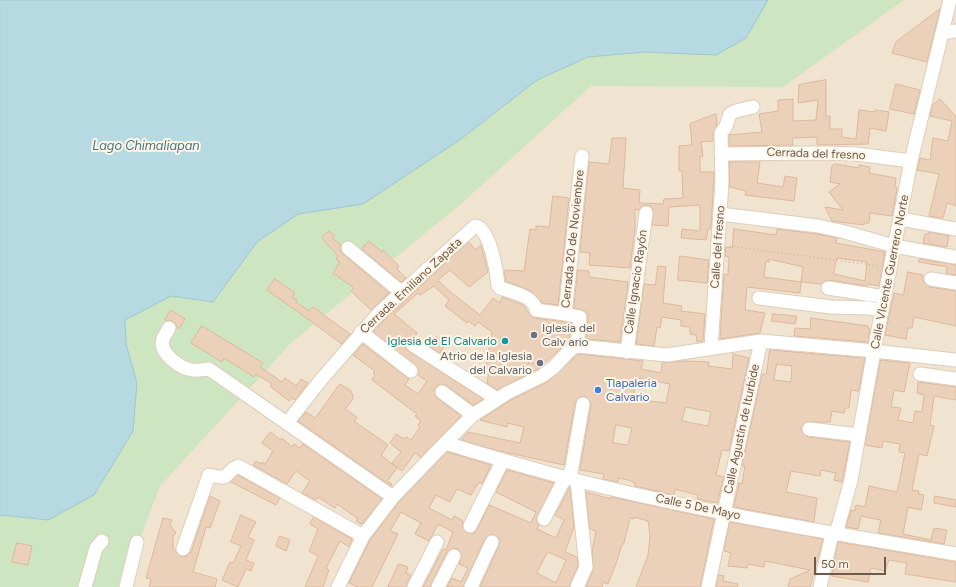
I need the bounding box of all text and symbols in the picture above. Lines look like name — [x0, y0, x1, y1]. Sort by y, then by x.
water label: Lago Chimaliapan — [92, 138, 200, 154]
street label: Cerrada del fresno — [766, 145, 866, 163]
street label: Cerrada 20 de Noviembre — [559, 169, 587, 309]
street label: Calle VIcente Guerrero Norte — [868, 193, 912, 351]
street label: Calle del fresno — [708, 205, 728, 289]
street label: Calle Ignacio Rayón — [622, 229, 650, 335]
street label: Cerrada. Emiliano Zapata — [357, 235, 465, 337]
place label: Iglesia del Calv ario — [542, 321, 595, 349]
marker: Iglesia del Calv ario — [529, 330, 539, 340]
place label: Iglesia de El Calvario — [387, 334, 497, 348]
marker: Iglesia de El Calvario — [500, 336, 510, 346]
place label: Atrio de la Iglesia del Calvario — [440, 349, 532, 377]
marker: Atrio de la Iglesia del Calvario — [535, 358, 545, 368]
street label: Calle Agustín de Iturbide — [721, 363, 763, 495]
place label: Tlapaleria Calvario — [606, 376, 657, 404]
marker: Tlapaleria Calvario — [593, 385, 603, 395]
street label: Calle 5 De Mayo — [654, 491, 742, 523]
scale bar — [816, 549, 888, 575]
text: 50 m — [821, 557, 849, 571]

